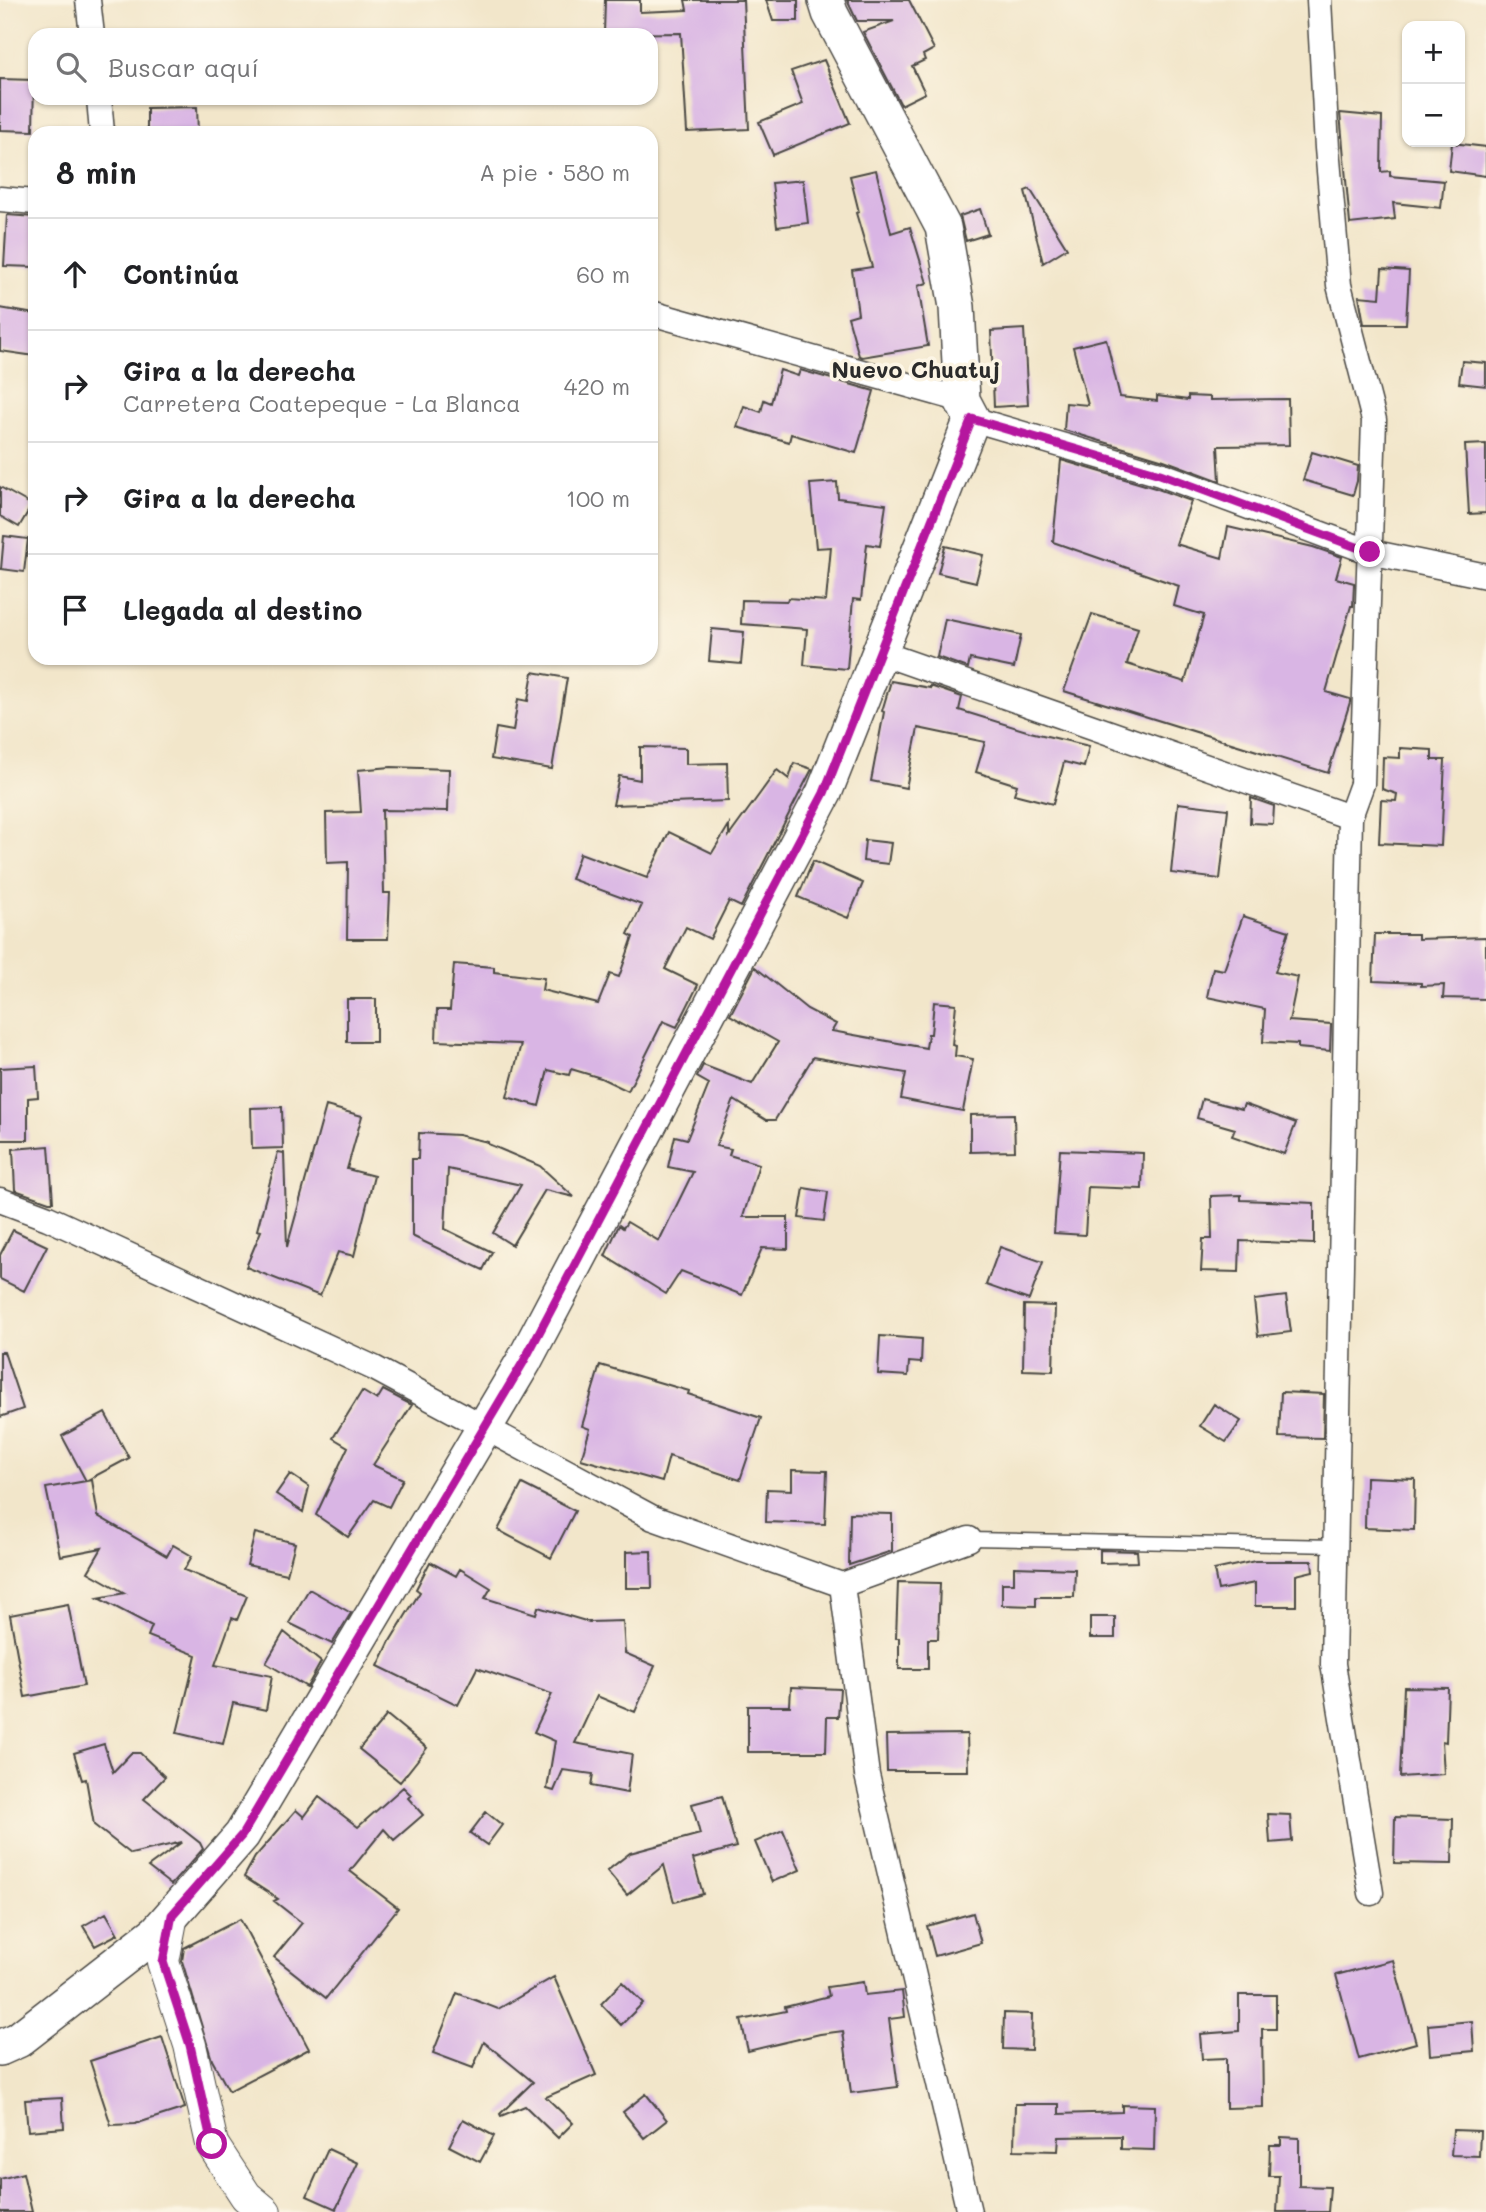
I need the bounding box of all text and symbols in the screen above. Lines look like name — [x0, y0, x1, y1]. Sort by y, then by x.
map controls — [1402, 21, 1465, 147]
button: + — [1402, 21, 1465, 84]
search box — [28, 28, 658, 105]
icon: search — [52, 48, 90, 86]
text: Buscar aquí — [108, 50, 259, 84]
button: − — [1402, 84, 1465, 147]
text: 8 min — [56, 152, 137, 192]
text: A pie · 580 m — [479, 157, 630, 187]
icon: ahead — [56, 255, 94, 293]
text: Continúa — [123, 257, 239, 291]
text: 60 m — [576, 259, 630, 289]
text: Gira a la derecha — [123, 354, 356, 388]
district label: Nuevo Chuatuj — [832, 354, 1000, 384]
icon: right — [56, 367, 94, 405]
text: 420 m — [564, 371, 630, 401]
text: Carretera Coatepeque - La Blanca — [123, 388, 521, 418]
icon: right — [56, 479, 94, 517]
text: Gira a la derecha — [123, 481, 356, 515]
text: 100 m — [566, 483, 630, 513]
route end — [1354, 536, 1385, 567]
icon: arrive — [56, 591, 94, 629]
text: Llegada al destino — [123, 593, 362, 627]
route start — [196, 2128, 227, 2159]

